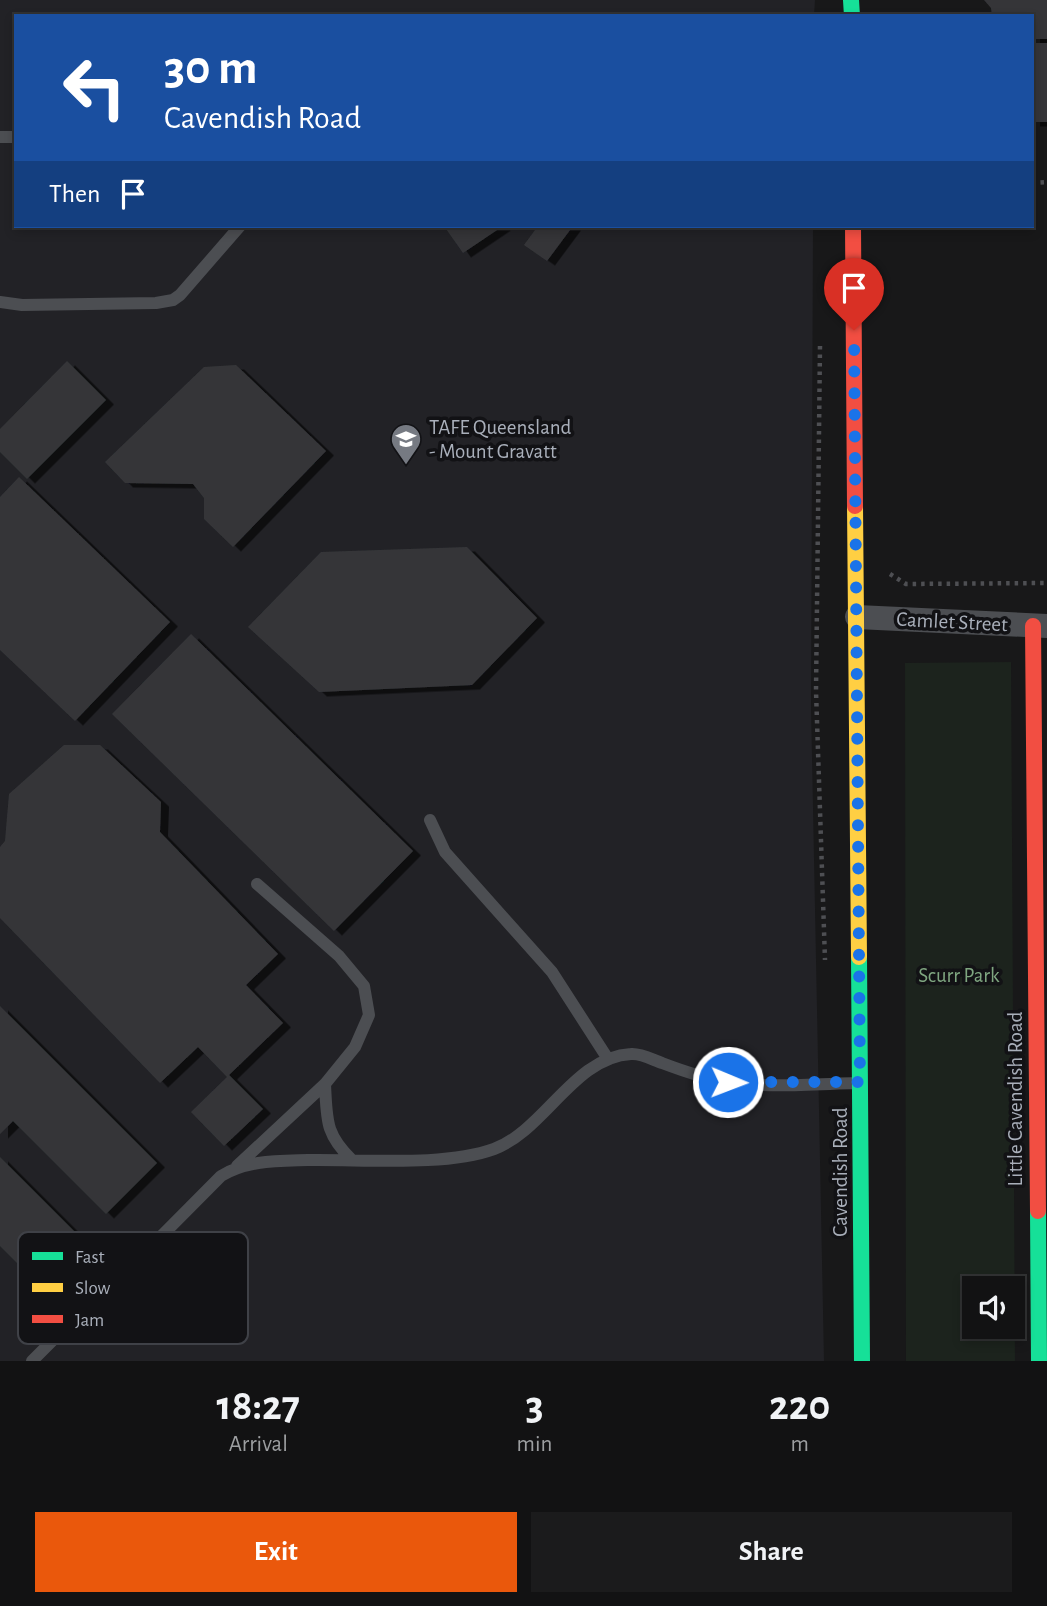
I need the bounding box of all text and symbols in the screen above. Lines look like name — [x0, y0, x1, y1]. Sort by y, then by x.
icon: left — [49, 42, 140, 133]
text: 30 m — [164, 44, 258, 93]
text: Cavendish Road — [164, 102, 361, 134]
icon: arrive — [114, 175, 152, 213]
text: Then — [49, 181, 100, 207]
pin — [824, 258, 884, 330]
icon: arrive — [835, 269, 873, 307]
place label: TAFE Queensland - Mount Gravatt — [429, 417, 572, 462]
school or university icon: TAFE Queensland - Mount Gravatt — [389, 422, 423, 466]
street label: Camlet Street — [896, 609, 1009, 635]
park label: Scurr Park — [918, 965, 1000, 986]
street label: Little Cavendish Road — [1005, 1011, 1026, 1186]
position arrow — [691, 1045, 765, 1119]
street label: Cavendish Road — [830, 1107, 851, 1237]
legend — [18, 1232, 248, 1344]
text: Fast — [75, 1248, 105, 1267]
map controls — [962, 1276, 1025, 1339]
button: sound — [962, 1276, 1025, 1339]
text: Slow — [75, 1279, 111, 1298]
text: Jam — [75, 1311, 104, 1330]
text: 18:27 — [217, 1385, 300, 1427]
text: 3 — [525, 1385, 544, 1427]
text: 220 — [769, 1385, 830, 1427]
text: Arrival — [229, 1433, 288, 1456]
text: min — [517, 1433, 552, 1456]
text: m — [790, 1433, 809, 1456]
button: Exit — [35, 1512, 517, 1592]
button: Share — [531, 1512, 1012, 1592]

